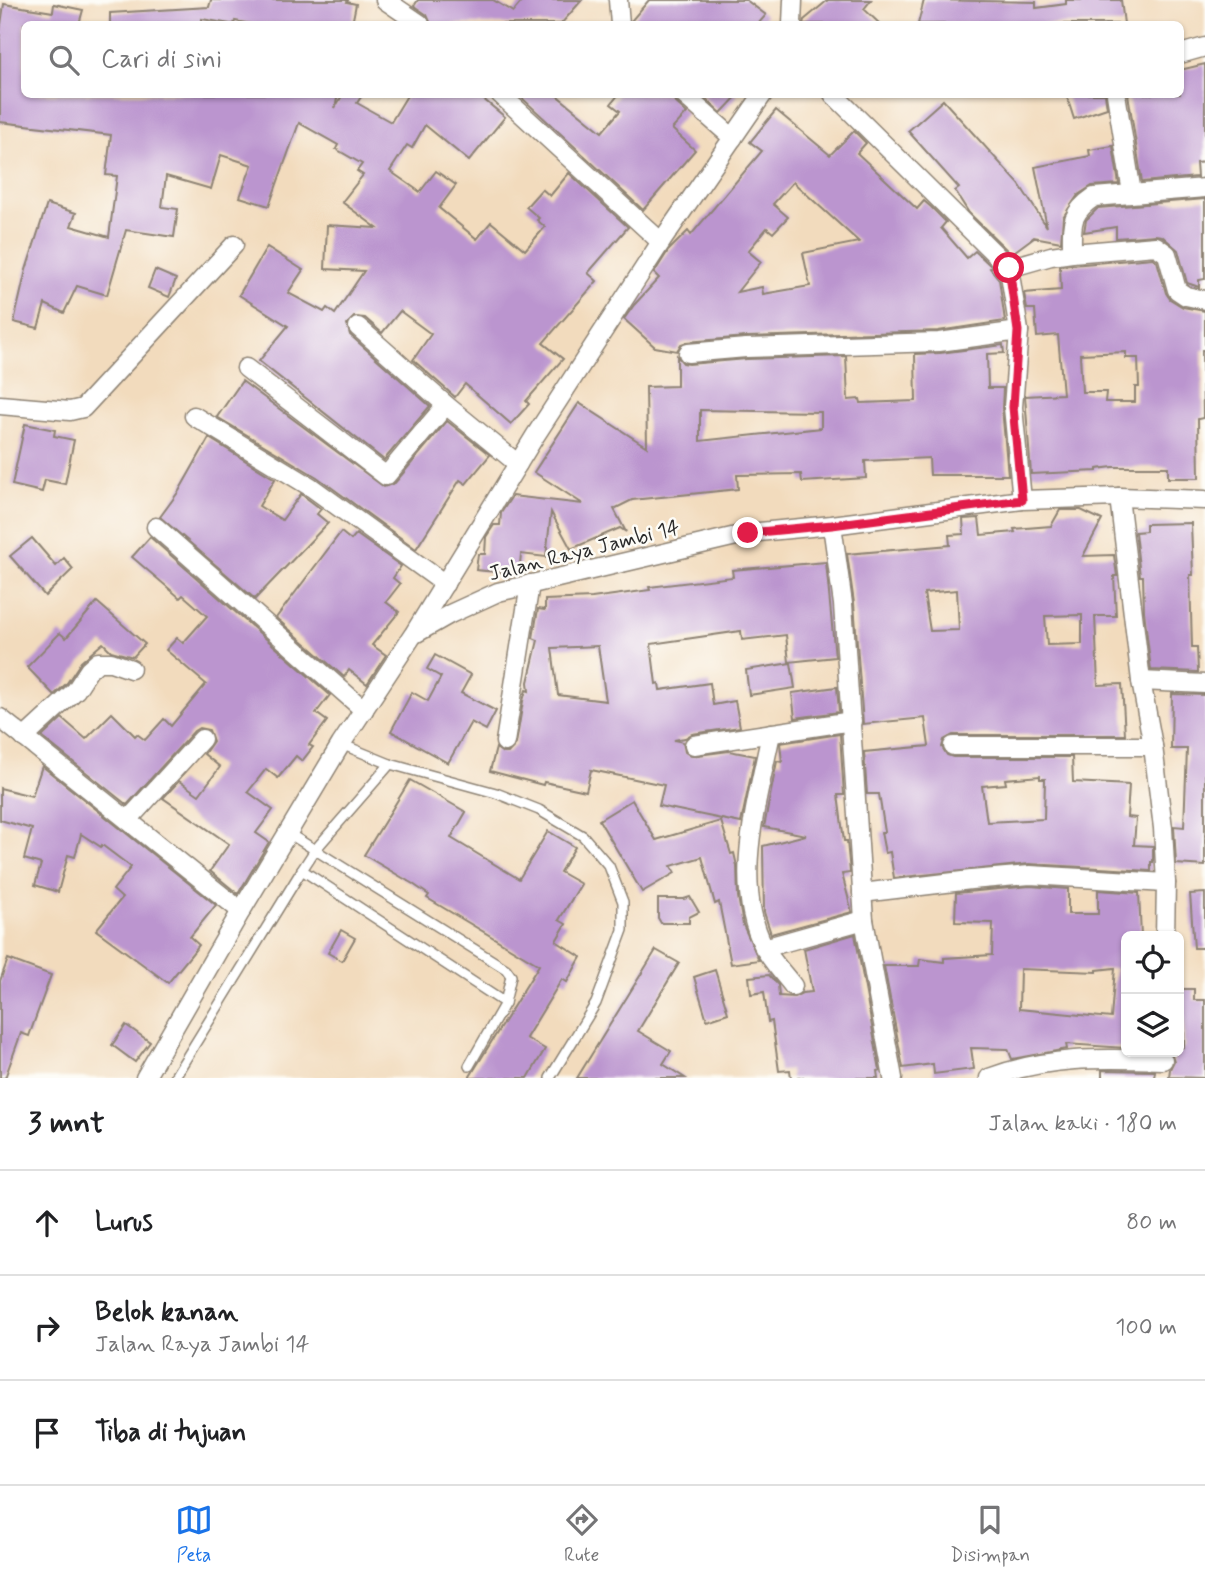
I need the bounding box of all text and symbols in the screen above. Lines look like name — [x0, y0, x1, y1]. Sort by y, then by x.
search box — [21, 21, 1184, 98]
icon: search — [45, 41, 83, 79]
text: Cari di sini — [101, 43, 222, 77]
route start — [993, 252, 1024, 283]
street label: Jalan Raya Jambi 14 — [486, 514, 683, 588]
route end — [732, 517, 763, 548]
map controls — [1121, 931, 1184, 1057]
button: locate — [1121, 931, 1184, 994]
button: layers — [1121, 994, 1184, 1057]
text: 3 mnt — [28, 1104, 104, 1143]
text: Jalan kaki · 180 m — [988, 1109, 1177, 1139]
icon: ahead — [28, 1204, 66, 1242]
text: Lurus — [95, 1206, 153, 1240]
text: 80 m — [1126, 1208, 1177, 1238]
text: Belok kanan — [95, 1296, 238, 1330]
icon: right — [28, 1309, 66, 1347]
text: 100 m — [1115, 1313, 1177, 1343]
text: Jalan Raya Jambi 14 — [95, 1330, 310, 1360]
icon: arrive — [28, 1414, 66, 1452]
text: Tiba di tujuan — [95, 1416, 246, 1450]
tab: Peta — [175, 1501, 213, 1568]
tab: Rute — [563, 1501, 601, 1568]
tab: Disimpan — [950, 1501, 1030, 1568]

